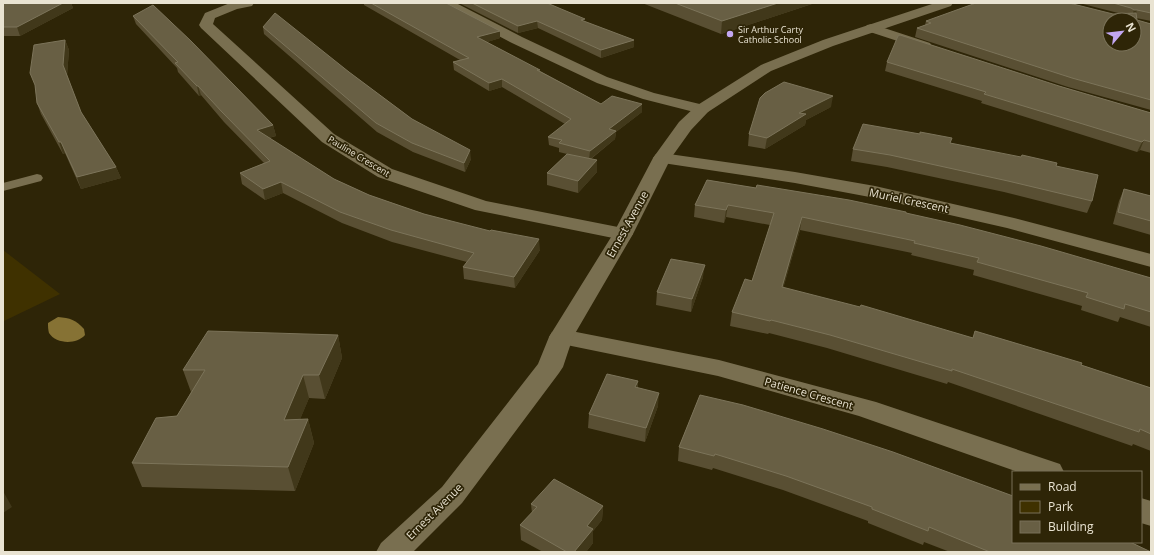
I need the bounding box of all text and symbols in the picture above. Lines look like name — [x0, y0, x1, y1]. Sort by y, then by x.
north arrow — [1102, 12, 1142, 52]
text: N — [1123, 20, 1140, 35]
place label: Sir Arthur Carty Catholic School — [738, 23, 803, 46]
marker: Sir Arthur Carty Catholic School — [725, 29, 735, 39]
street label: Pauline Crescent — [326, 132, 392, 180]
street label: Muriel Crescent — [868, 184, 950, 216]
street label: Ernest Avenue — [603, 188, 651, 260]
street label: Patience Crescent — [763, 373, 855, 413]
legend — [1012, 471, 1142, 543]
text: Road — [1048, 478, 1077, 495]
street label: Ernest Avenue — [403, 480, 465, 542]
text: Park — [1048, 498, 1074, 515]
text: Building — [1048, 518, 1094, 535]

